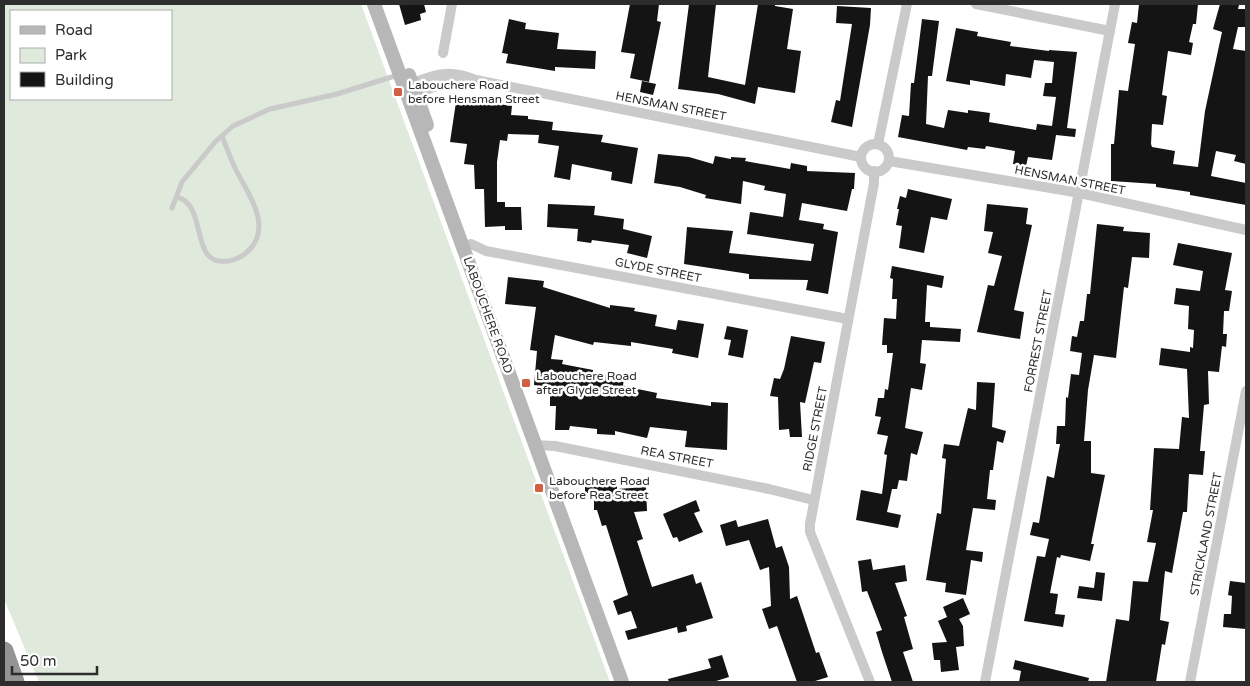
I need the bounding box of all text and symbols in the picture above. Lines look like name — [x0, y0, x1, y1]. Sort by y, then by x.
legend — [10, 10, 172, 100]
text: Road — [55, 21, 93, 39]
text: Park — [55, 46, 87, 64]
text: Building — [55, 71, 114, 89]
place label: Labouchere Road before Hensman Street — [408, 78, 540, 106]
marker: Labouchere Road before Hensman Street — [392, 86, 404, 98]
street label: HENSMAN STREET — [614, 88, 728, 124]
street label: HENSMAN STREET — [1013, 162, 1127, 198]
street label: LABOUCHERE ROAD — [460, 255, 516, 375]
street label: GLYDE STREET — [614, 255, 703, 285]
street label: FORREST STREET — [1021, 288, 1055, 394]
place label: Labouchere Road after Glyde Street — [536, 369, 637, 397]
marker: Labouchere Road after Glyde Street — [520, 377, 532, 389]
street label: RIDGE STREET — [800, 385, 830, 473]
street label: REA STREET — [639, 443, 715, 471]
street label: STRICKLAND STREET — [1187, 470, 1225, 597]
place label: Labouchere Road before Rea Street — [549, 474, 650, 502]
marker: Labouchere Road before Rea Street — [533, 482, 545, 494]
scale bar — [12, 644, 98, 676]
text: 50 m — [20, 652, 57, 670]

